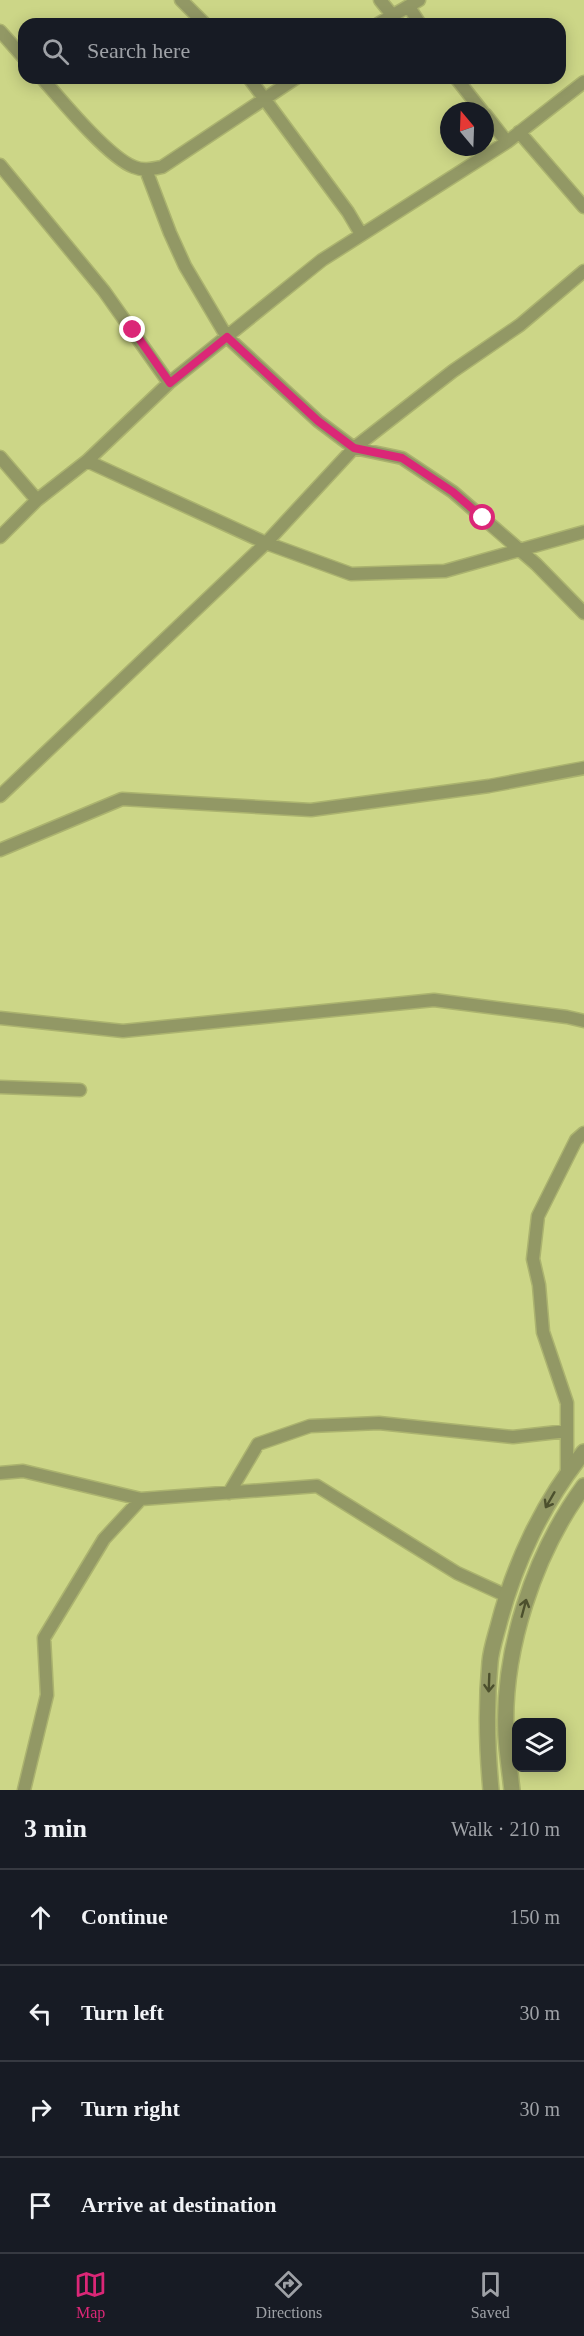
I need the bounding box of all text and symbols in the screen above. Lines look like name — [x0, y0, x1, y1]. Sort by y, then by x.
search box — [18, 18, 566, 84]
icon: search — [39, 35, 72, 68]
text: Search here — [87, 38, 190, 63]
north arrow — [440, 102, 494, 156]
route end — [119, 316, 145, 342]
route start — [469, 504, 495, 530]
one-way arrow — [544, 1491, 556, 1508]
one-way arrow — [519, 1599, 531, 1618]
one-way arrow — [483, 1672, 495, 1692]
map controls — [512, 1718, 566, 1772]
button: layers — [512, 1718, 566, 1772]
text: 3 min — [24, 1814, 87, 1843]
text: Walk · 210 m — [451, 1818, 560, 1840]
icon: ahead — [24, 1901, 57, 1934]
text: Continue — [81, 1904, 168, 1929]
text: 150 m — [509, 1906, 560, 1928]
icon: left — [24, 1997, 57, 2030]
text: Turn left — [81, 2000, 164, 2025]
text: 30 m — [519, 2002, 560, 2024]
icon: right — [24, 2093, 57, 2126]
text: Turn right — [81, 2096, 180, 2121]
text: 30 m — [519, 2098, 560, 2120]
icon: arrive — [24, 2189, 57, 2222]
text: Arrive at destination — [81, 2192, 277, 2217]
tab: Map — [74, 2268, 107, 2322]
tab: Directions — [256, 2268, 322, 2322]
tab: Saved — [471, 2268, 510, 2322]

